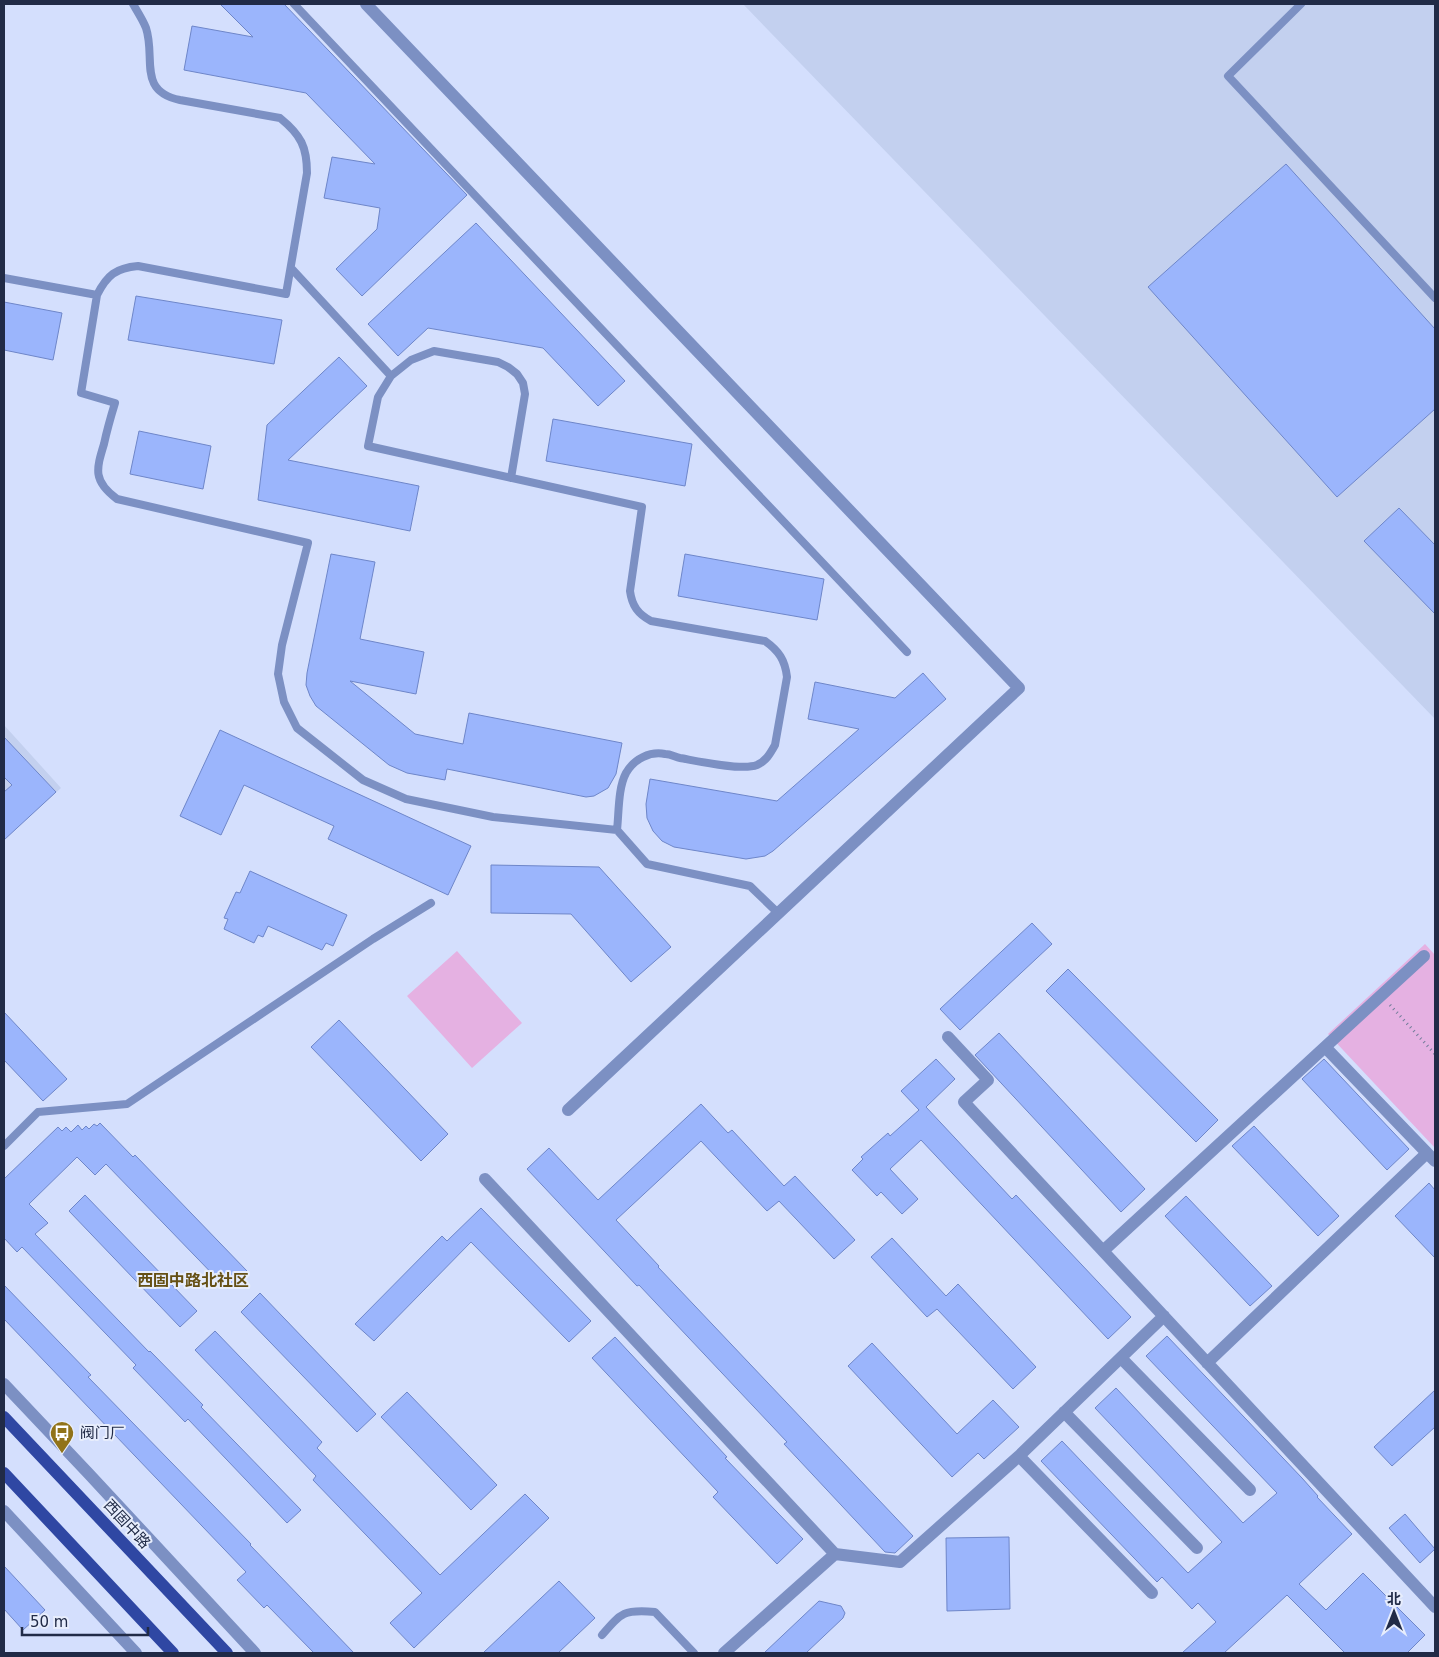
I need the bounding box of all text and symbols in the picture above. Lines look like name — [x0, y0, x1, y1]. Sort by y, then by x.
district label: 西固中路北社区 — [137, 1271, 249, 1290]
bus stop icon: 阀门厂 — [49, 1420, 75, 1454]
place label: 阀门厂 — [80, 1424, 125, 1442]
street label: 西固中路 — [100, 1496, 154, 1552]
north arrow — [1369, 1587, 1419, 1637]
text: 北 — [1387, 1591, 1401, 1607]
scale bar — [22, 1604, 149, 1636]
text: 50 m — [30, 1613, 68, 1631]

